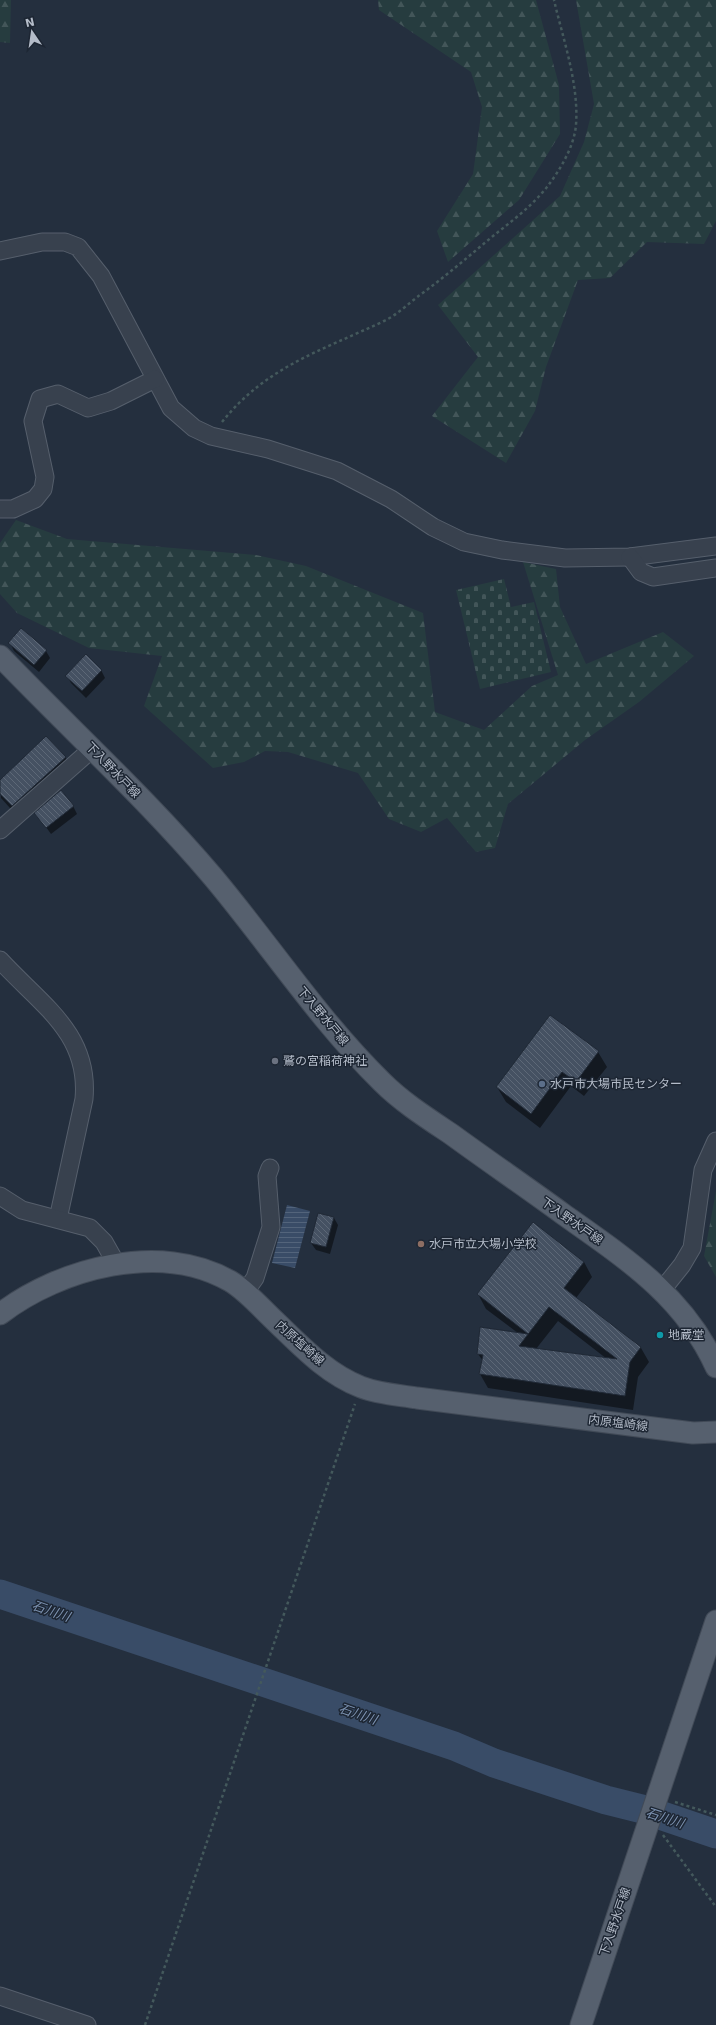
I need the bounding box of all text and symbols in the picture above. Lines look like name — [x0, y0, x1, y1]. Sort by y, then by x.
north arrow — [12, 12, 52, 52]
text: N — [24, 15, 36, 30]
street label: 下入野水戸線 — [83, 739, 143, 801]
street label: 下入野水戸線 — [294, 984, 352, 1048]
place label: 鷲の宮稲荷神社 — [283, 1054, 367, 1068]
marker: 鷲の宮稲荷神社 — [270, 1056, 280, 1066]
place label: 水戸市大場市民センター — [550, 1077, 682, 1091]
marker: 水戸市大場市民センター — [537, 1079, 547, 1089]
street label: 下入野水戸線 — [538, 1195, 606, 1247]
place label: 水戸市立大場小学校 — [429, 1237, 537, 1251]
marker: 水戸市立大場小学校 — [416, 1239, 426, 1249]
street label: 内原塩崎線 — [273, 1318, 327, 1368]
place label: 地蔵堂 — [668, 1328, 704, 1342]
marker: 地蔵堂 — [655, 1330, 665, 1340]
street label: 内原塩崎線 — [587, 1412, 649, 1434]
water label: 石川川 — [30, 1598, 74, 1625]
water label: 石川川 — [337, 1701, 381, 1728]
water label: 石川川 — [644, 1805, 688, 1832]
street label: 下入野水戸線 — [597, 1886, 633, 1958]

